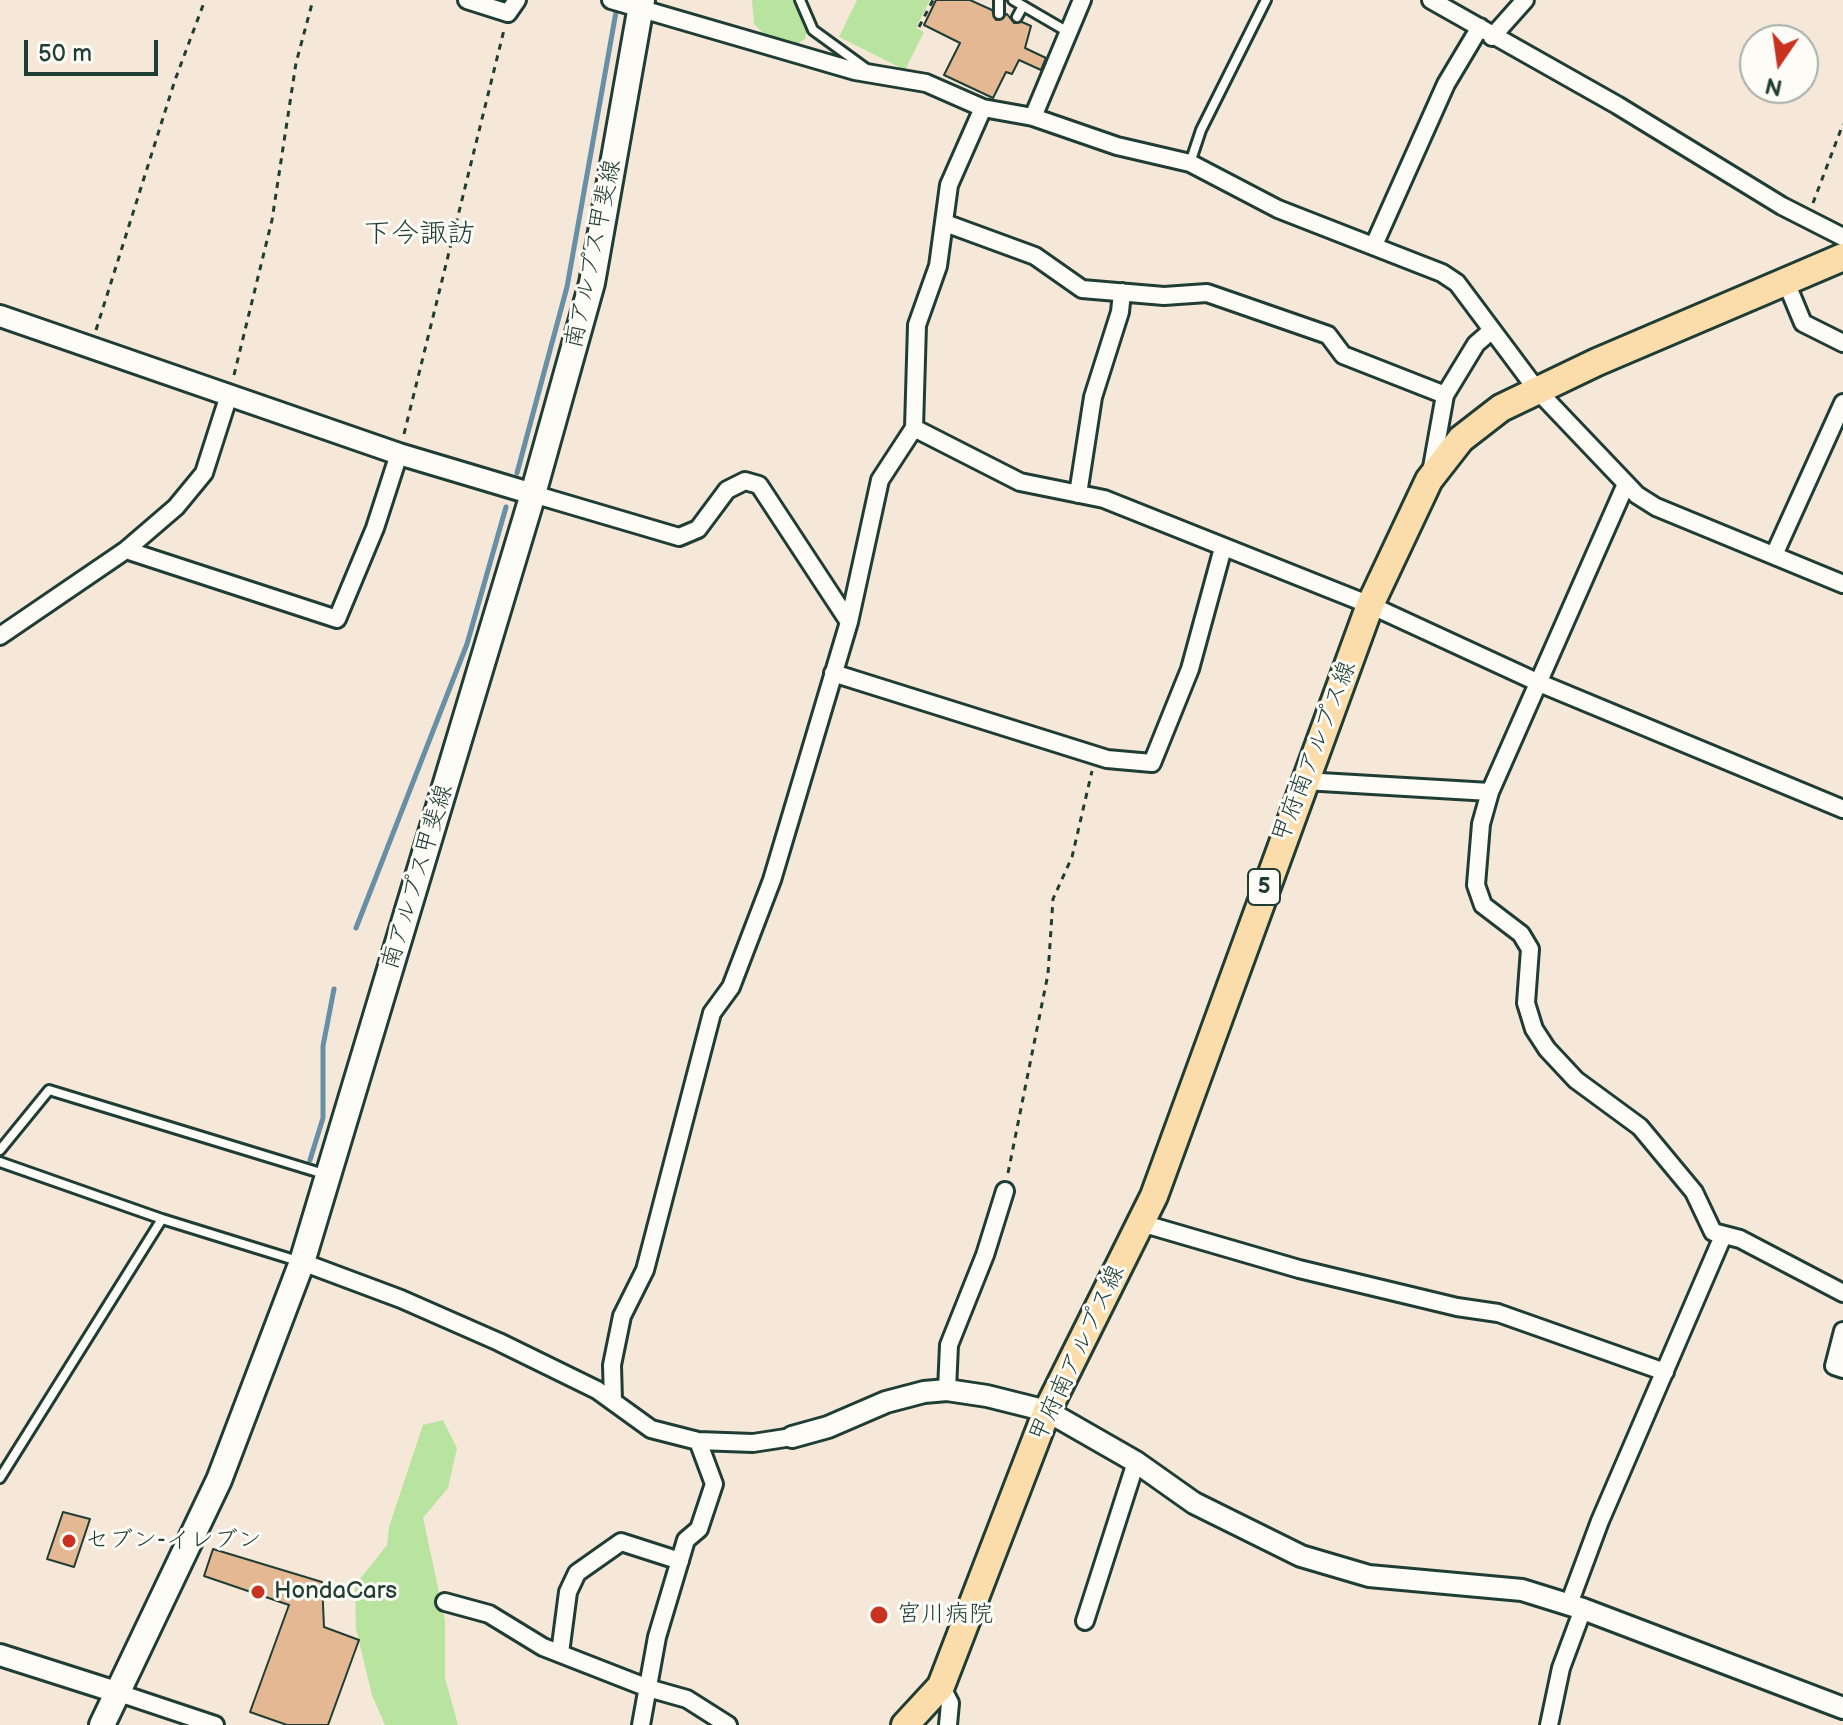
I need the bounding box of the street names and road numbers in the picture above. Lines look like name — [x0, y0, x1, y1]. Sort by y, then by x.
street label: 南アルプス甲斐線 — [560, 157, 628, 351]
street label: 甲府南アルプス線 — [1267, 657, 1363, 847]
street label: 南アルプス甲斐線 — [376, 781, 460, 973]
road number: 5 — [1248, 869, 1280, 905]
street label: 甲府南アルプス線 — [1024, 1261, 1132, 1447]

